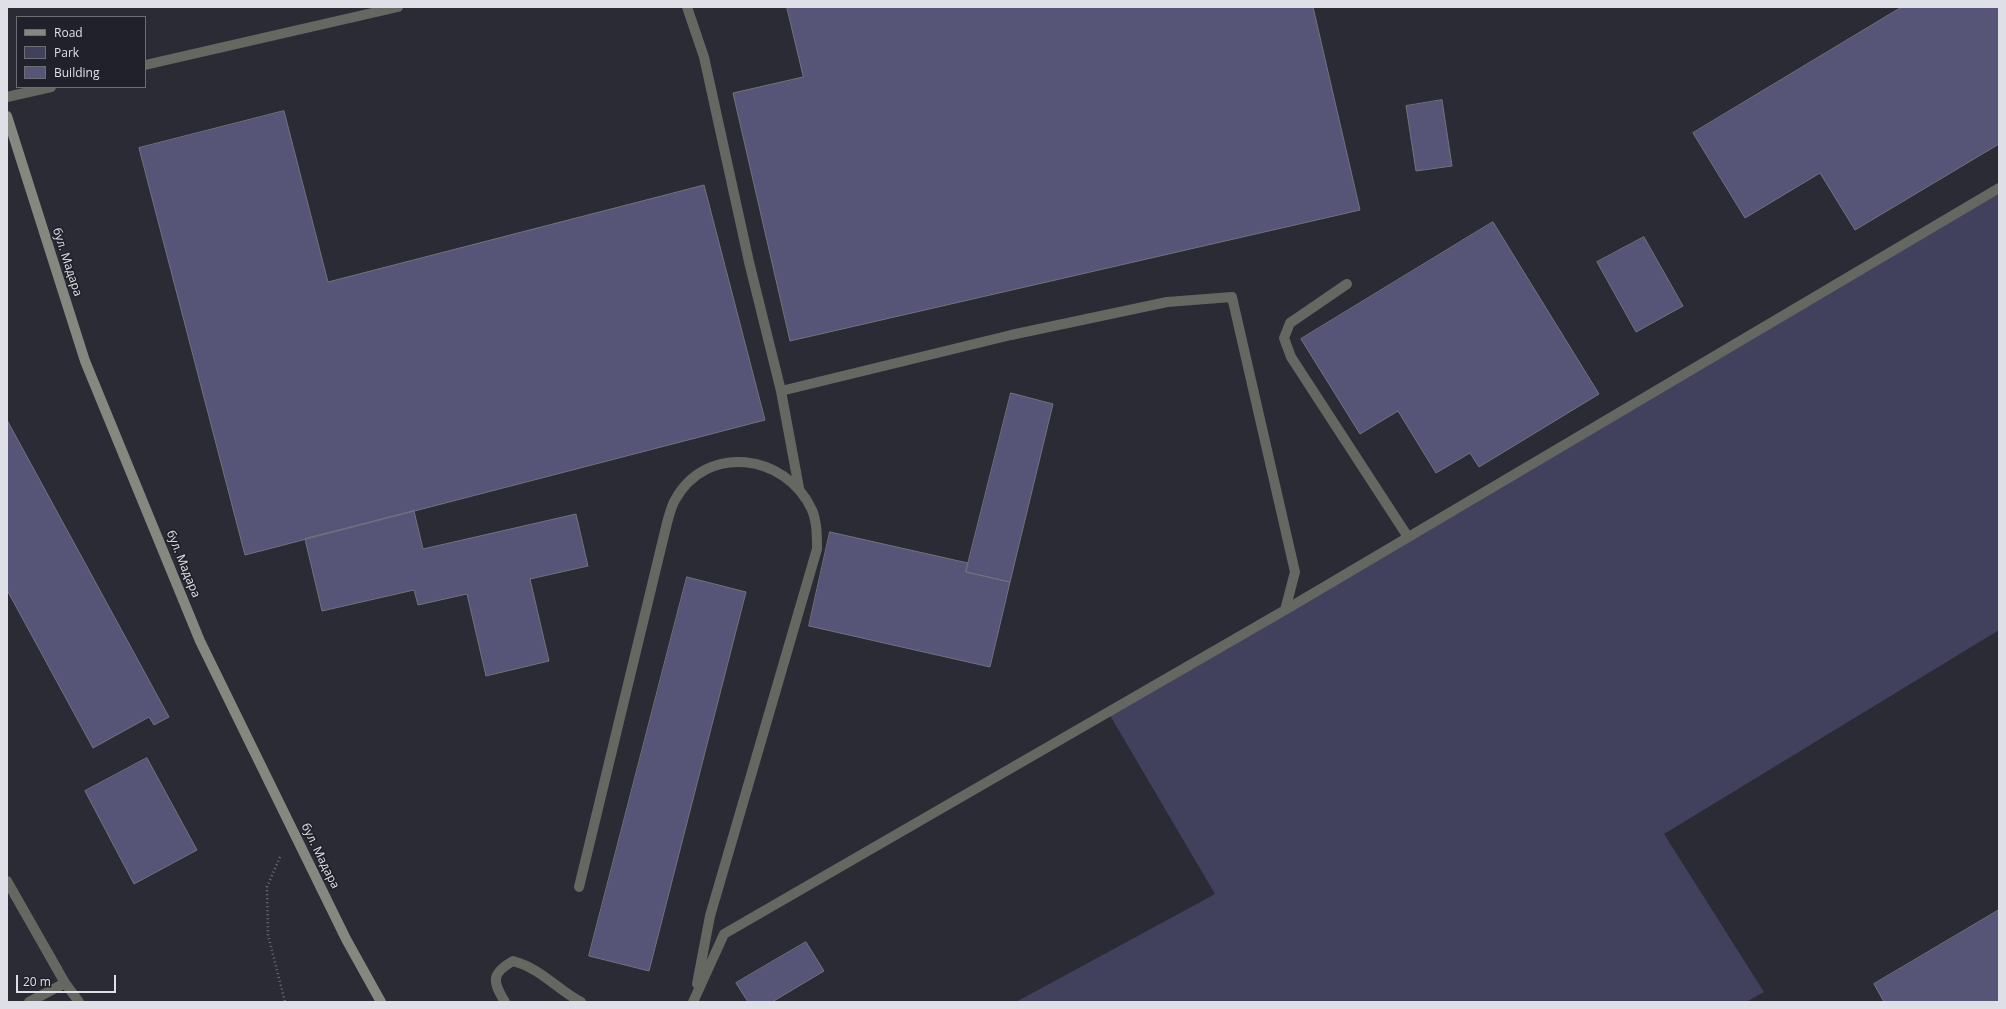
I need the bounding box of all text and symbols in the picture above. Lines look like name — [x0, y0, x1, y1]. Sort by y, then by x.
legend — [16, 16, 146, 88]
text: Road — [54, 24, 83, 41]
text: Park — [54, 44, 79, 61]
text: Building — [54, 64, 99, 81]
street label: бул. Мадара — [49, 226, 85, 298]
street label: бул. Мадара — [163, 528, 203, 600]
street label: бул. Мадара — [298, 821, 342, 891]
scale bar — [18, 967, 118, 993]
text: 20 m — [23, 973, 51, 990]

